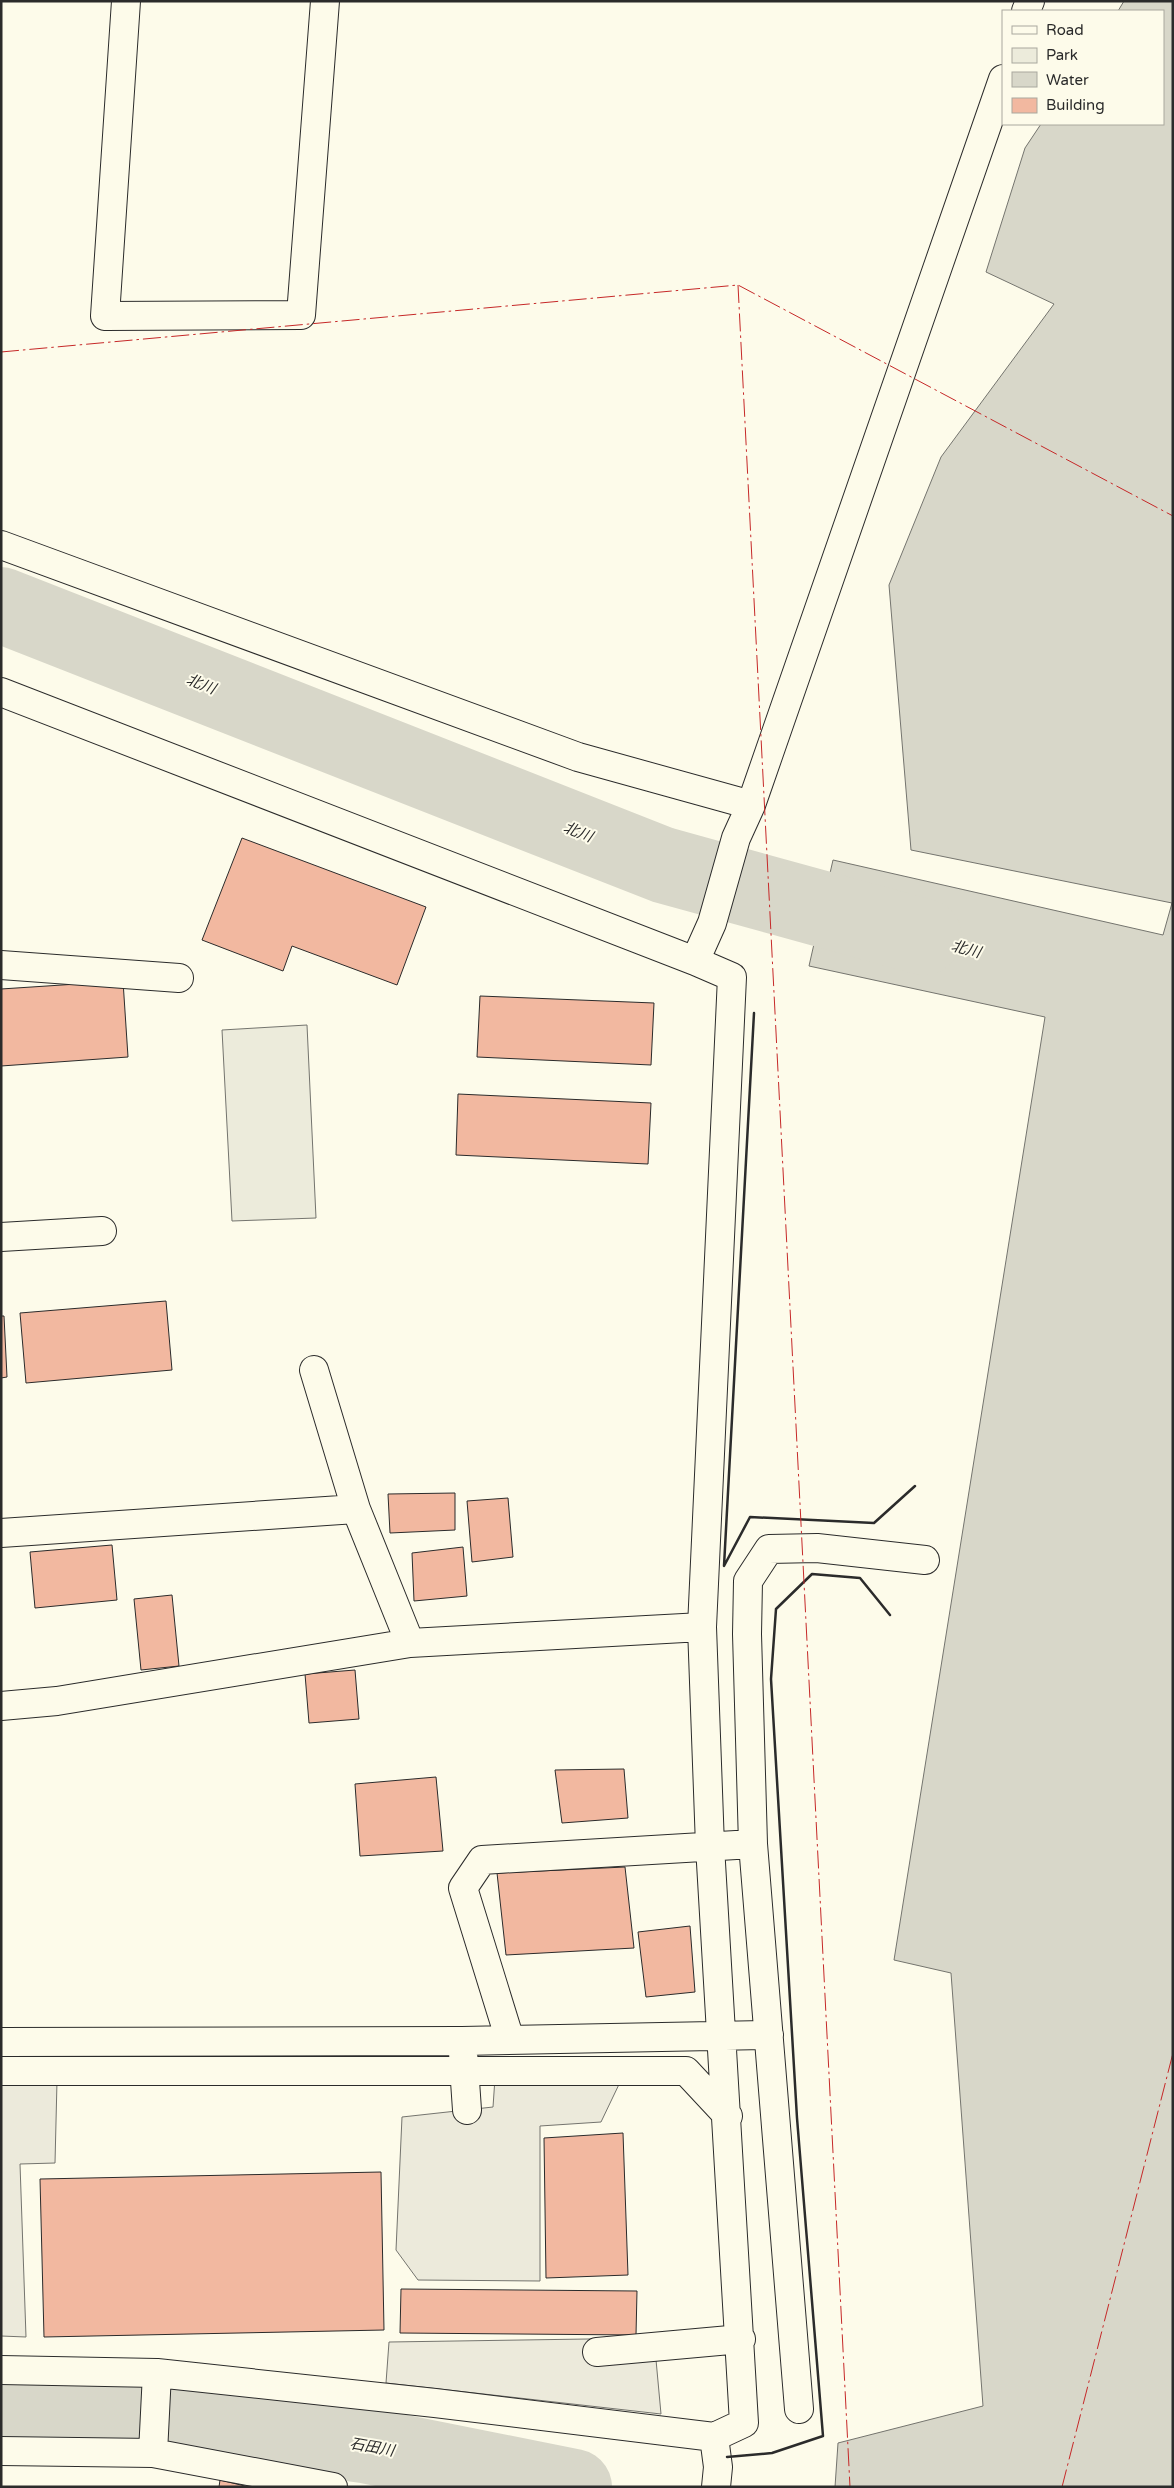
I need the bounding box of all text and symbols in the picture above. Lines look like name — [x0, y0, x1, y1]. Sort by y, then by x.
legend — [1002, 10, 1164, 125]
text: Road — [1046, 21, 1084, 39]
text: Park — [1046, 46, 1078, 64]
text: Water — [1046, 71, 1089, 89]
text: Building — [1046, 96, 1105, 114]
water label: 北川 — [184, 670, 220, 698]
water label: 北川 — [561, 818, 597, 846]
water label: 北川 — [949, 936, 985, 962]
water label: 石田川 — [348, 2434, 398, 2460]

